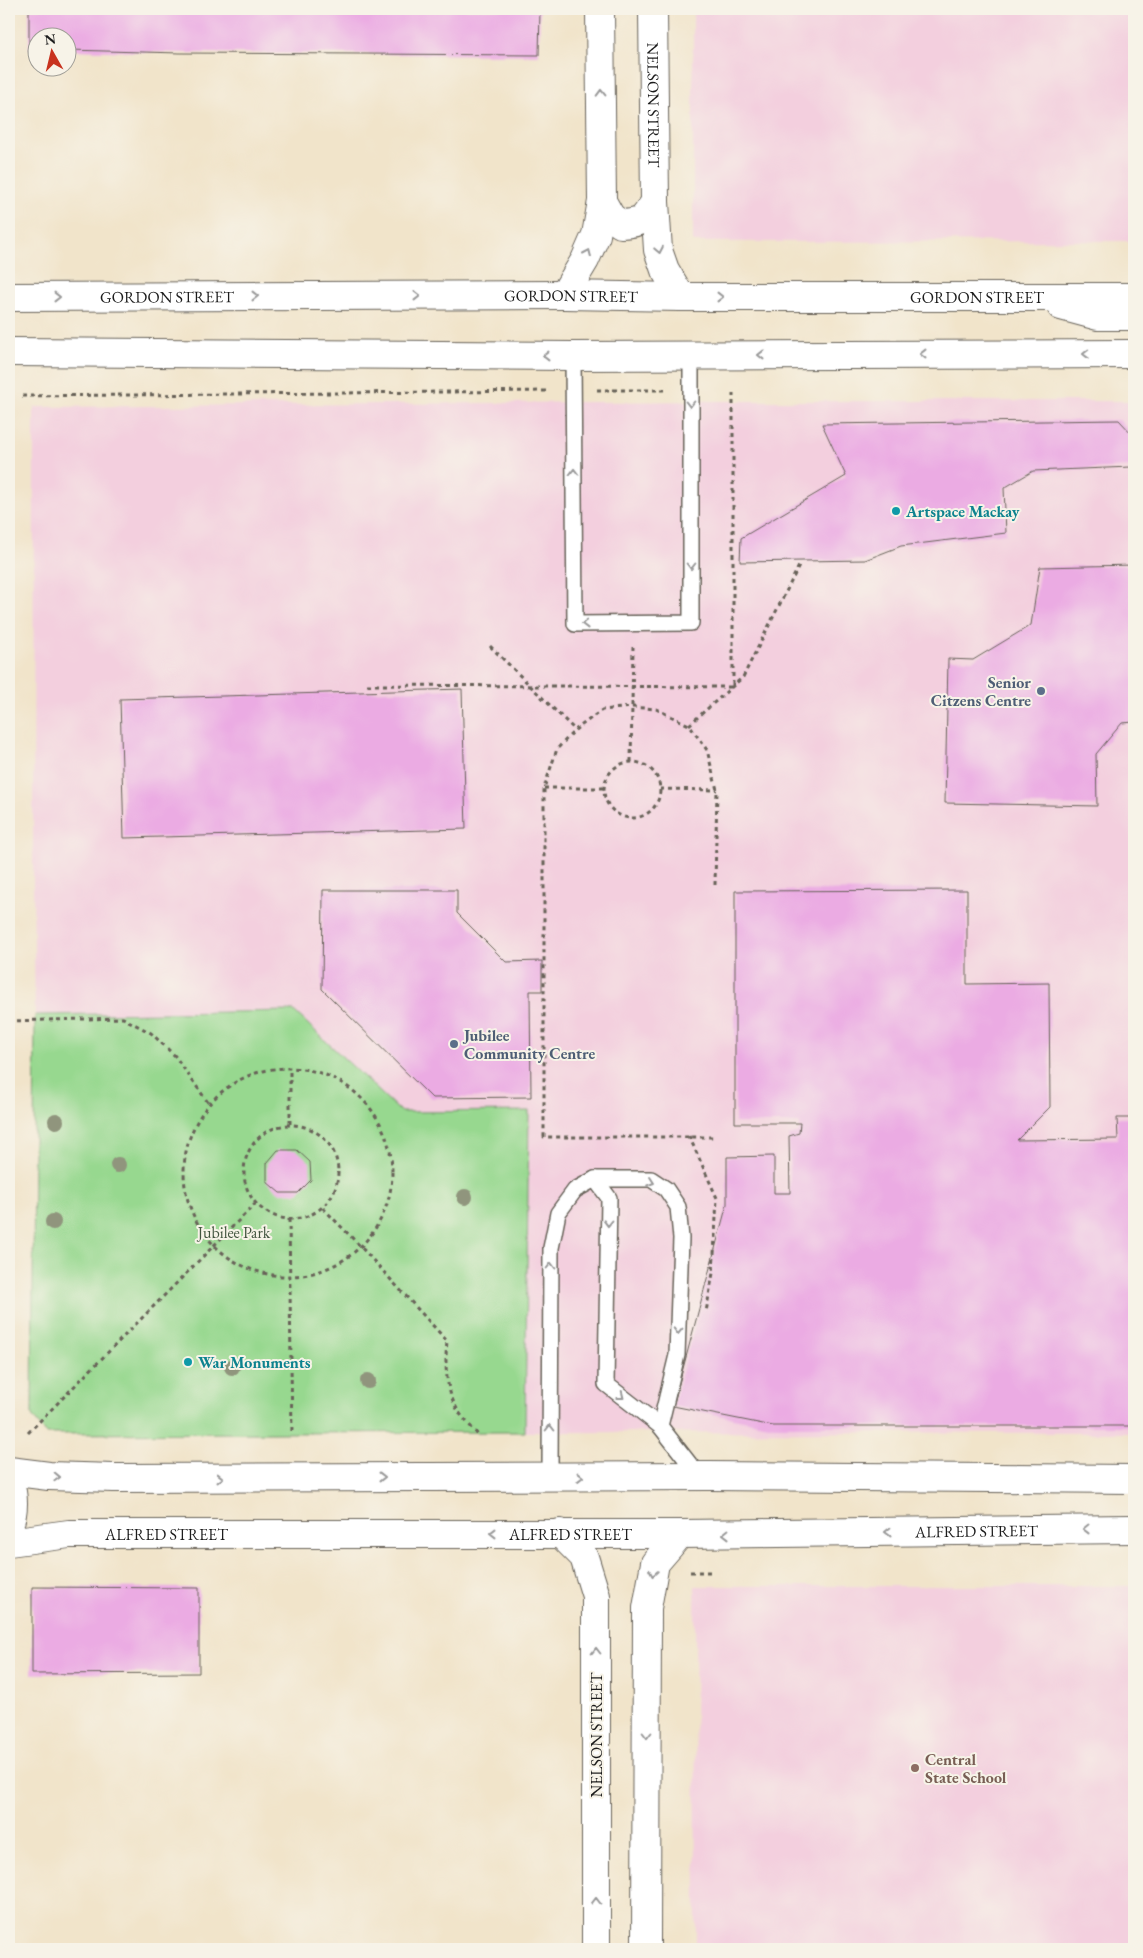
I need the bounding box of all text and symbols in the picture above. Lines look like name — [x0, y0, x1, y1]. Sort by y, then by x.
north arrow — [28, 28, 78, 78]
text: N — [43, 29, 58, 49]
street label: NELSON STREET — [643, 42, 665, 168]
one-way arrow — [596, 89, 606, 96]
one-way arrow — [653, 245, 664, 254]
one-way arrow — [582, 249, 593, 258]
street label: GORDON STREET — [504, 284, 638, 307]
street label: GORDON STREET — [100, 286, 234, 307]
street label: GORDON STREET — [910, 287, 1044, 308]
one-way arrow — [252, 291, 259, 301]
one-way arrow — [414, 291, 422, 301]
one-way arrow — [54, 292, 62, 302]
one-way arrow — [716, 292, 724, 302]
one-way arrow — [919, 349, 926, 359]
one-way arrow — [1081, 349, 1089, 359]
one-way arrow — [756, 350, 764, 360]
one-way arrow — [541, 351, 549, 361]
one-way arrow — [685, 400, 695, 408]
one-way arrow — [568, 467, 579, 475]
place label: Artspace Mackay — [905, 501, 1020, 522]
marker: Artspace Mackay — [890, 505, 902, 517]
one-way arrow — [686, 563, 696, 571]
one-way arrow — [580, 619, 588, 629]
place label: Senior Citzens Centre — [931, 672, 1031, 711]
marker: Senior Citzens Centre — [1035, 685, 1047, 697]
place label: Jubilee Community Centre — [462, 1025, 596, 1064]
marker: Jubilee Community Centre — [448, 1038, 460, 1050]
one-way arrow — [647, 1176, 655, 1186]
one-way arrow — [603, 1220, 613, 1227]
park label: Jubilee Park — [196, 1222, 271, 1243]
one-way arrow — [546, 1261, 556, 1269]
one-way arrow — [673, 1328, 683, 1335]
place label: War Monuments — [198, 1352, 311, 1373]
marker: War Monuments — [182, 1356, 194, 1368]
one-way arrow — [615, 1390, 624, 1398]
one-way arrow — [545, 1424, 555, 1432]
one-way arrow — [53, 1471, 61, 1482]
one-way arrow — [378, 1472, 386, 1482]
one-way arrow — [576, 1472, 584, 1482]
one-way arrow — [216, 1473, 224, 1483]
street label: ALFRED STREET — [914, 1520, 1038, 1542]
street label: ALFRED STREET — [104, 1524, 228, 1545]
street label: ALFRED STREET — [508, 1524, 632, 1545]
one-way arrow — [1081, 1524, 1089, 1534]
one-way arrow — [884, 1527, 892, 1537]
one-way arrow — [489, 1528, 496, 1538]
one-way arrow — [721, 1529, 729, 1539]
one-way arrow — [648, 1569, 659, 1577]
one-way arrow — [591, 1646, 601, 1654]
street label: NELSON STREET — [586, 1672, 607, 1797]
one-way arrow — [642, 1732, 652, 1739]
place label: Central State School — [925, 1749, 1007, 1788]
marker: Central State School — [909, 1762, 921, 1774]
one-way arrow — [591, 1896, 601, 1904]

